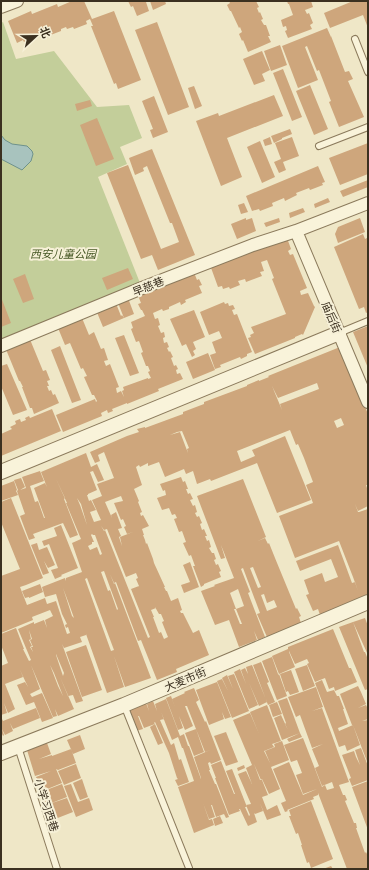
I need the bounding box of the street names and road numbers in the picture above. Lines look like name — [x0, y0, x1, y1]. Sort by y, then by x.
street label: 早慈巷 — [130, 273, 166, 299]
street label: 庙后街 — [319, 299, 345, 335]
street label: 大麦市街 — [162, 664, 208, 694]
street label: 小学习西巷 — [31, 777, 63, 833]

